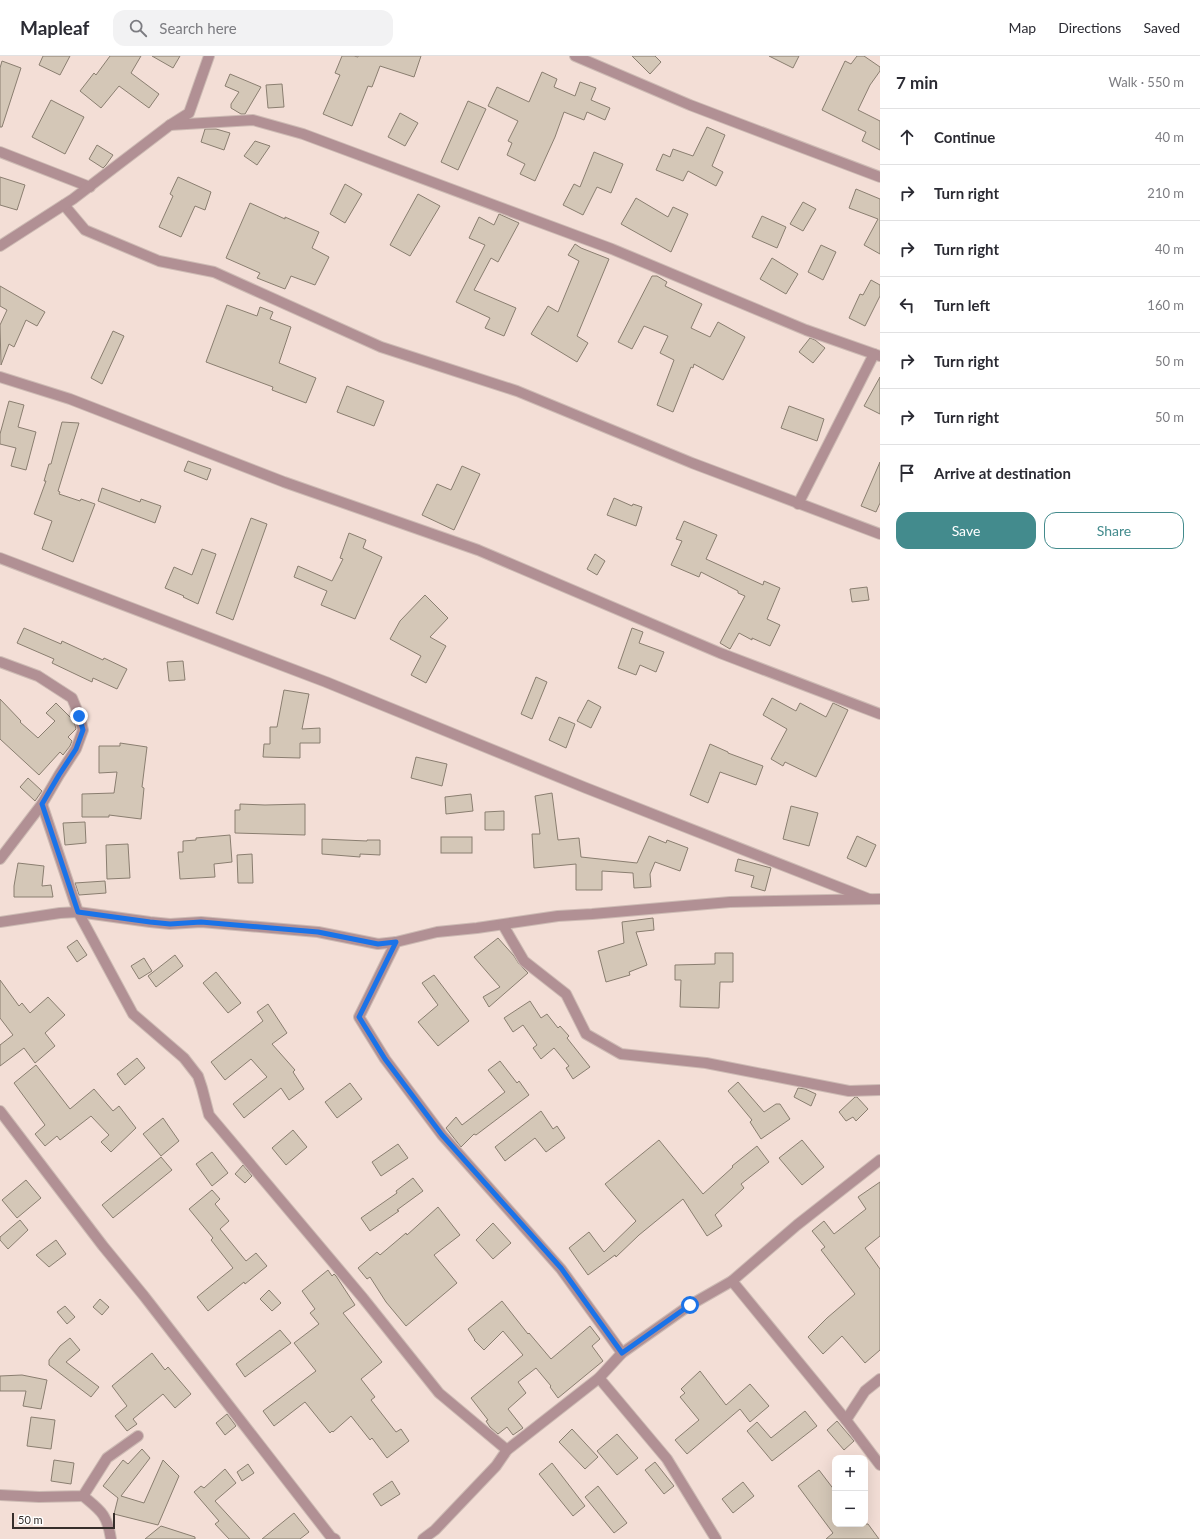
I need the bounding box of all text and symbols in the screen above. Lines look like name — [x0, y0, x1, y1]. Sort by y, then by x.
search box — [113, 10, 393, 46]
text: Mapleaf — [20, 16, 89, 39]
icon: search — [127, 17, 149, 39]
text: Search here — [159, 19, 237, 37]
text: Map — [1009, 19, 1036, 36]
text: Directions — [1058, 19, 1121, 36]
text: Saved — [1143, 19, 1180, 36]
text: 7 min — [896, 72, 938, 93]
text: Walk · 550 m — [1108, 74, 1184, 90]
icon: ahead — [896, 126, 918, 148]
text: Continue — [934, 128, 995, 146]
text: 40 m — [1155, 129, 1184, 145]
icon: right — [896, 182, 918, 204]
text: Turn right — [934, 184, 999, 202]
text: 210 m — [1147, 185, 1184, 201]
icon: right — [896, 238, 918, 260]
text: Turn right — [934, 240, 999, 258]
text: 40 m — [1155, 241, 1184, 257]
icon: left — [896, 294, 918, 316]
text: Turn left — [934, 296, 990, 314]
text: 160 m — [1147, 297, 1184, 313]
icon: right — [896, 350, 918, 372]
text: Turn right — [934, 352, 999, 370]
text: 50 m — [1155, 353, 1184, 369]
icon: right — [896, 406, 918, 428]
text: Turn right — [934, 408, 999, 426]
text: 50 m — [1155, 409, 1184, 425]
icon: arrive — [896, 462, 918, 484]
text: Arrive at destination — [934, 464, 1071, 482]
button: Save — [896, 512, 1036, 549]
button: Share — [1044, 512, 1184, 549]
route end — [70, 707, 88, 725]
route start — [681, 1296, 699, 1314]
map controls — [832, 1455, 868, 1527]
button: + — [832, 1455, 868, 1491]
button: − — [832, 1491, 868, 1527]
scale bar — [12, 1511, 115, 1530]
text: 50 m — [18, 1513, 43, 1526]

